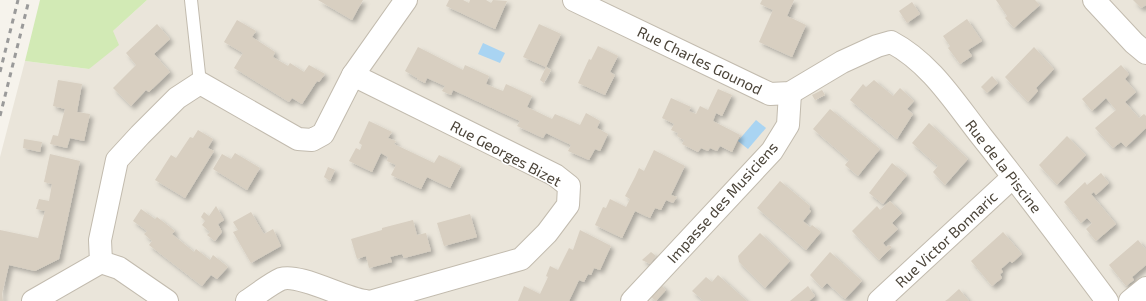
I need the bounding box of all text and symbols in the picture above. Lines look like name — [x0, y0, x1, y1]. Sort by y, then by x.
street label: Rue Charles Gounod — [635, 22, 765, 98]
street label: Rue Georges Bizet — [448, 116, 565, 190]
street label: Rue de la Piscine — [962, 116, 1046, 216]
street label: Impasse des Musiciens — [663, 138, 781, 266]
street label: Rue Victor Bonnaric — [891, 187, 1001, 291]

